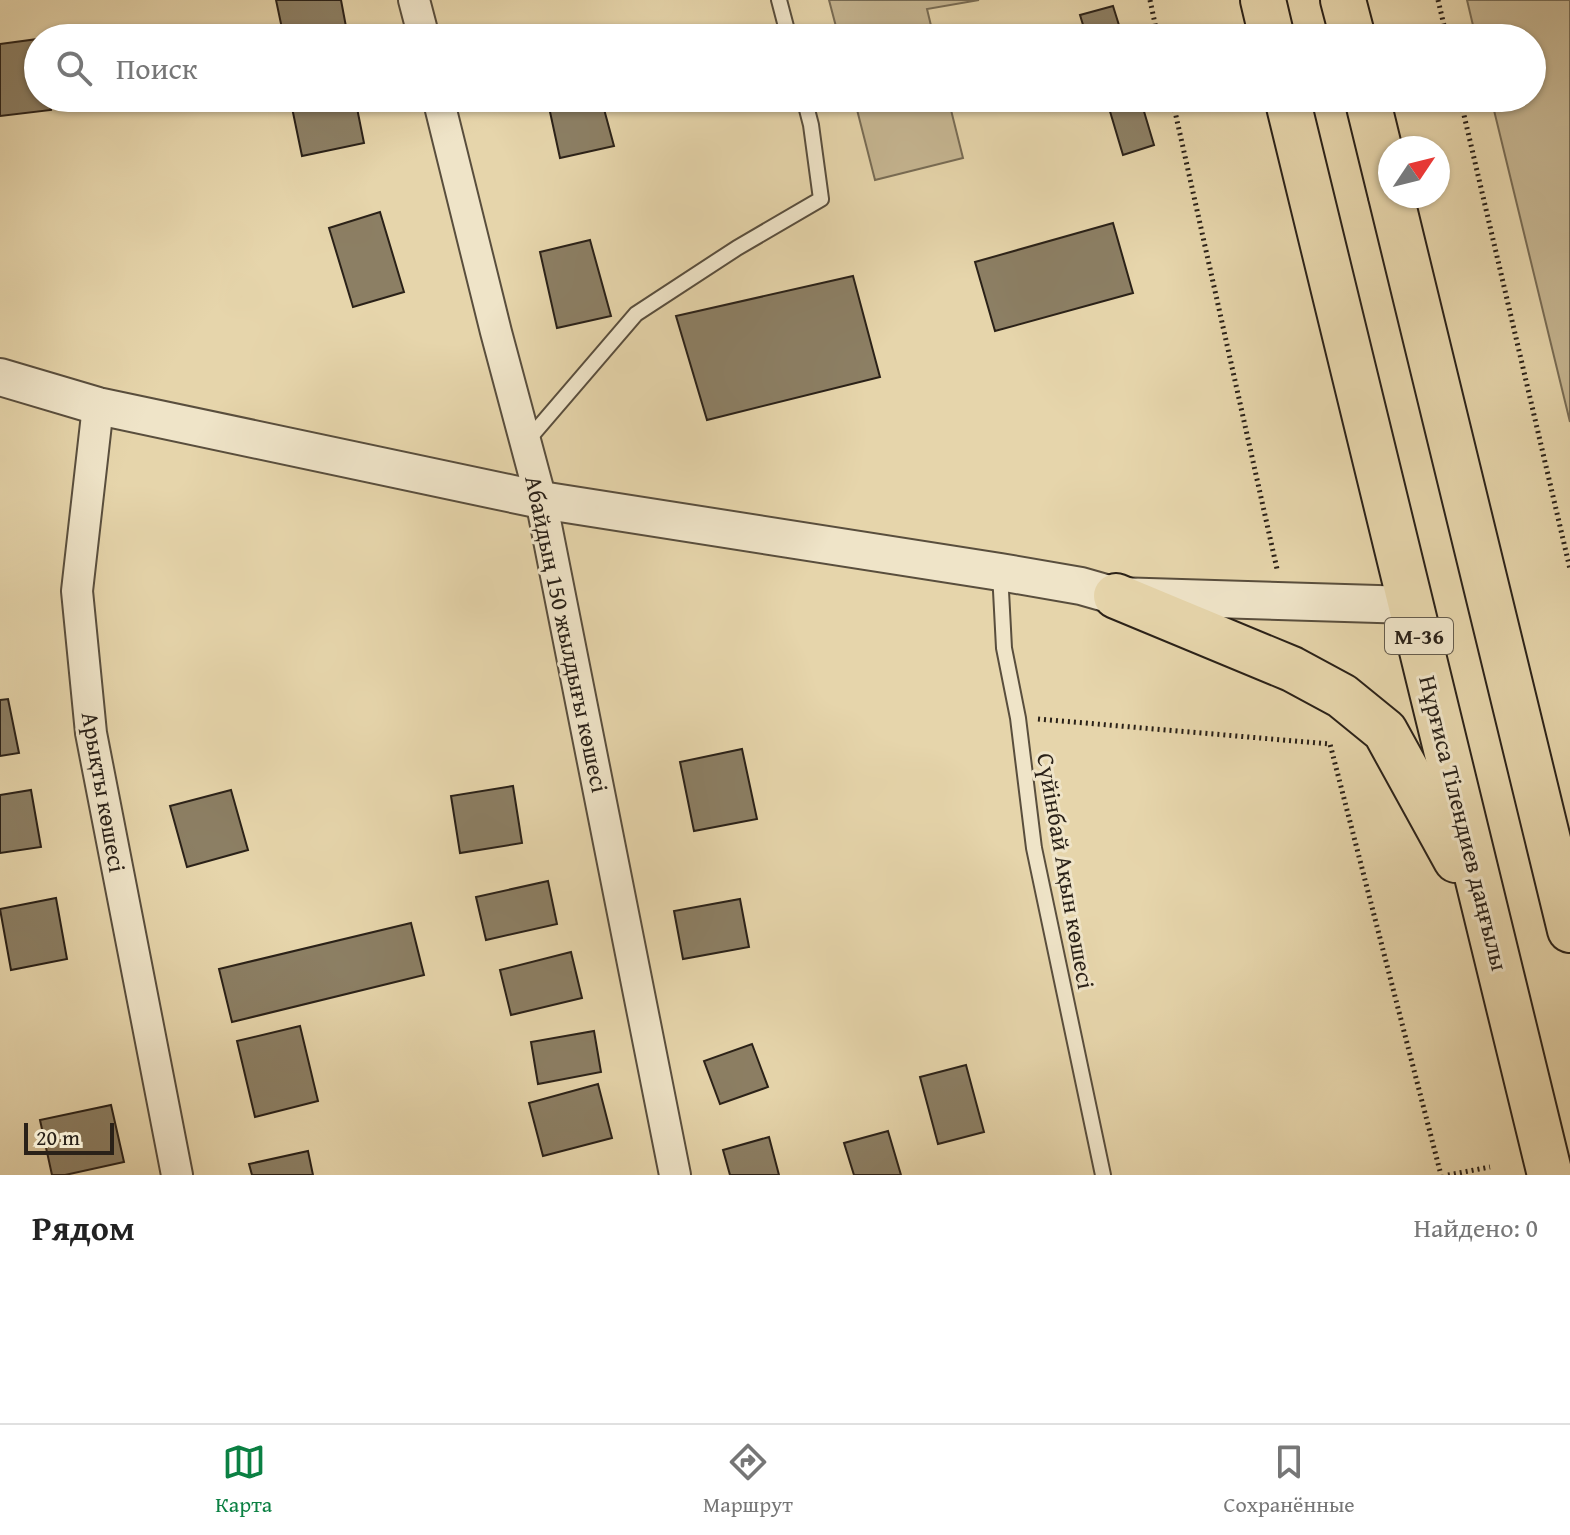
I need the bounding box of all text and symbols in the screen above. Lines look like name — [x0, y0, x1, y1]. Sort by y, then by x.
search box — [24, 24, 1546, 112]
icon: search — [52, 46, 96, 90]
text: Поиск — [116, 46, 198, 90]
north arrow — [1378, 136, 1450, 208]
street label: Абайдың 150 жылдығы көшесі — [516, 472, 618, 796]
road number: M-36 — [1385, 618, 1453, 654]
street label: Нұрғиса Тілендиев даңғылы — [1410, 672, 1518, 974]
street label: Арықты көшесі — [73, 709, 135, 875]
street label: Сүйінбай Ақын көшесі — [1028, 750, 1104, 992]
scale bar — [24, 1119, 114, 1155]
text: 20 m — [36, 1121, 80, 1153]
text: Рядом — [32, 1203, 135, 1252]
text: Найдено: 0 — [1414, 1208, 1538, 1247]
tab: Карта — [215, 1440, 272, 1520]
tab: Маршрут — [703, 1440, 793, 1520]
tab: Сохранённые — [1224, 1440, 1355, 1520]

